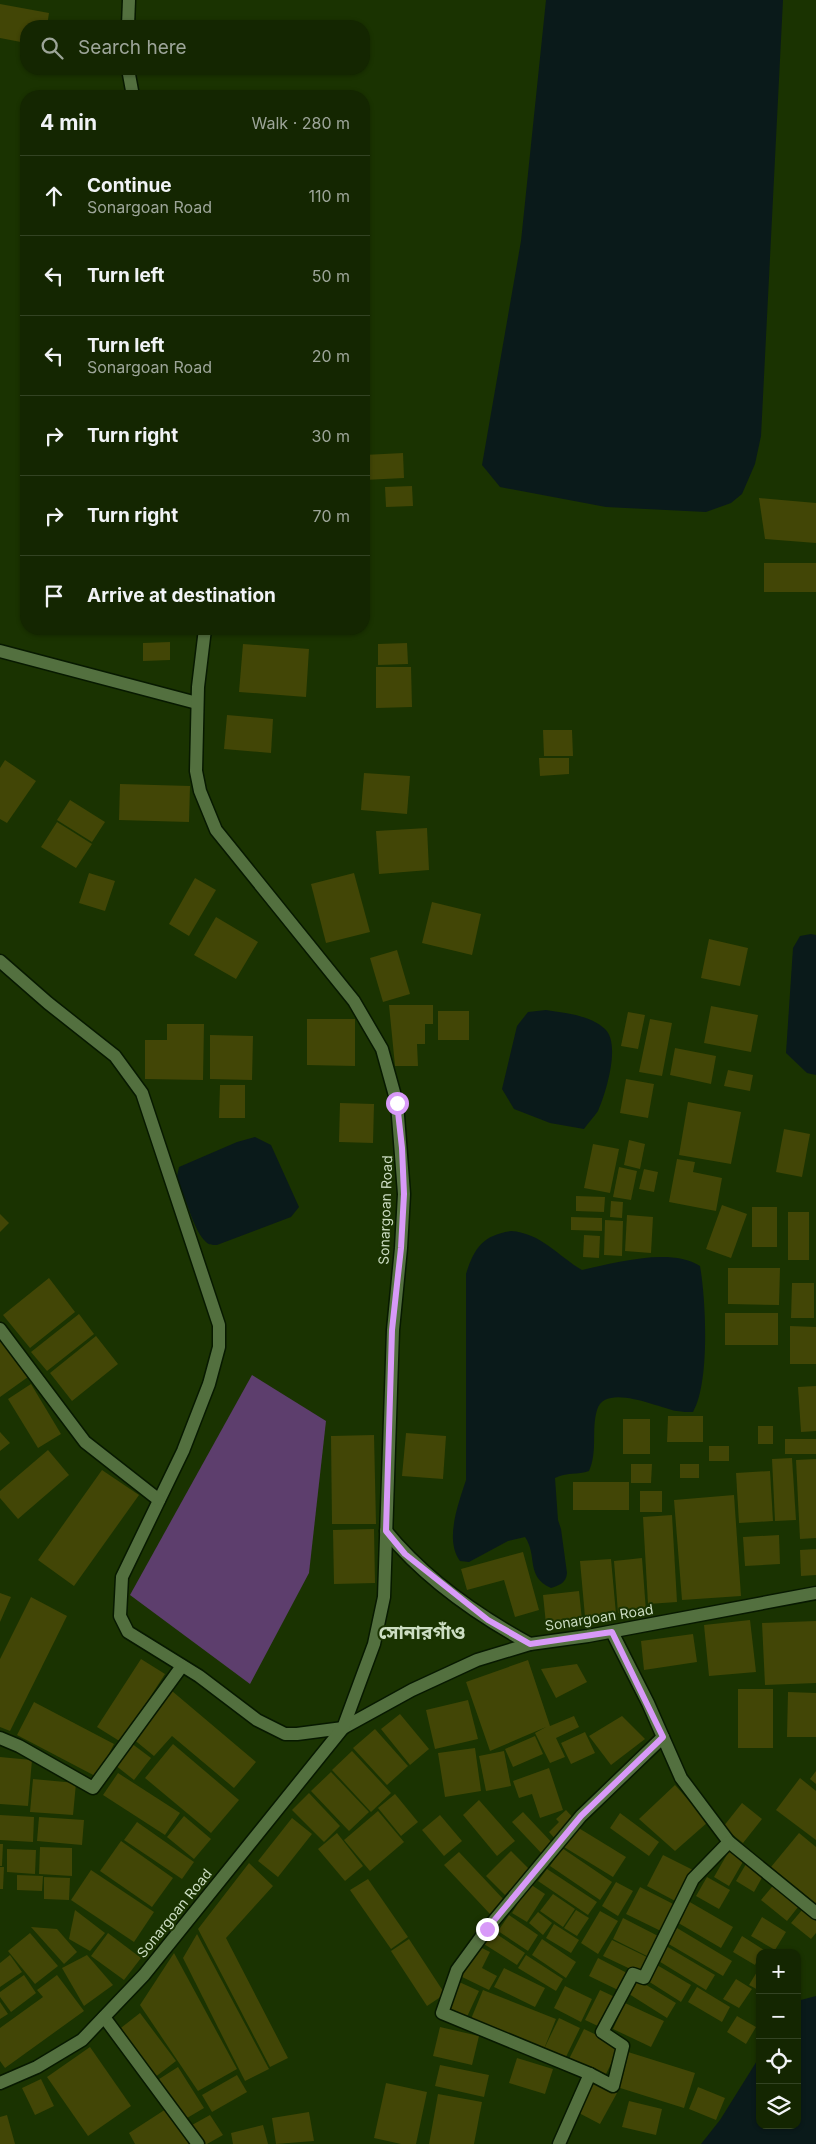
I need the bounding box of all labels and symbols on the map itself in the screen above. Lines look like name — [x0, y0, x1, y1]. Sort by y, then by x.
route start — [386, 1092, 409, 1115]
street label: Sonargoan Road — [375, 1155, 395, 1265]
street label: Sonargoan Road — [544, 1600, 654, 1634]
district label: সোনারগাঁও — [379, 1621, 465, 1644]
street label: Sonargoan Road — [133, 1865, 215, 1961]
route end — [476, 1918, 499, 1941]

